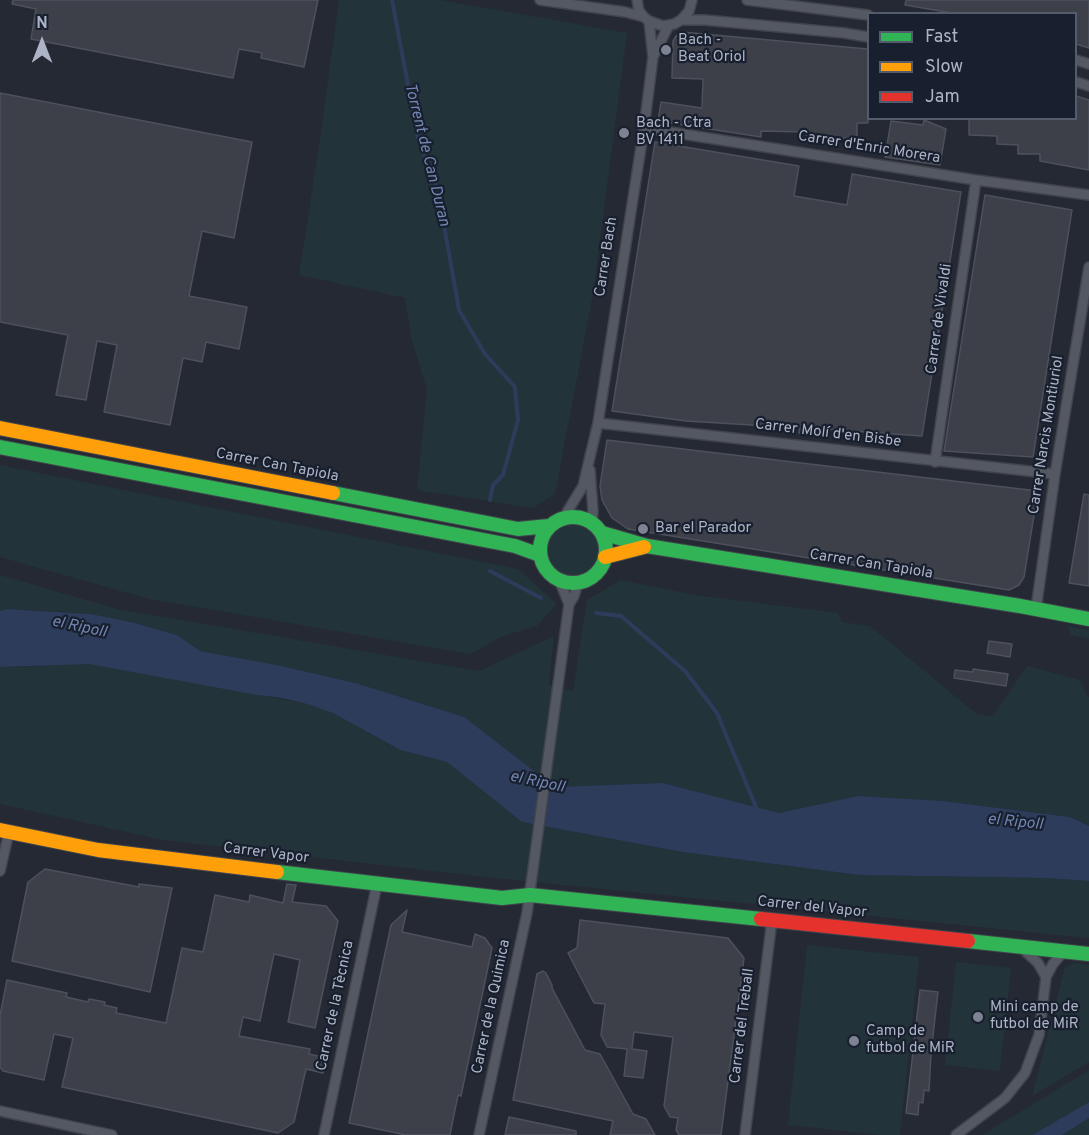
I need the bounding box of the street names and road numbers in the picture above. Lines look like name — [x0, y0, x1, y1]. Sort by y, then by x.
street label: Carrer d'Enric Morera — [797, 128, 941, 168]
street label: Carrer Bach — [592, 216, 622, 298]
street label: Carrer de Vivaldi — [923, 262, 957, 376]
street label: Carrer Narcis Montiuriol — [1026, 354, 1068, 516]
street label: Carrer Molí d'en Bisbe — [754, 416, 902, 452]
street label: Carrer Can Tapiola — [214, 445, 340, 487]
street label: Carrer Can Tapiola — [808, 546, 934, 584]
street label: Carrer Vapor — [222, 840, 310, 868]
street label: Carrer del Vapor — [756, 893, 868, 923]
street label: Carrer de la Quimica — [469, 938, 515, 1076]
street label: Carrer de la Tècnica — [313, 939, 359, 1073]
street label: Carrer del Treball — [727, 967, 759, 1085]

